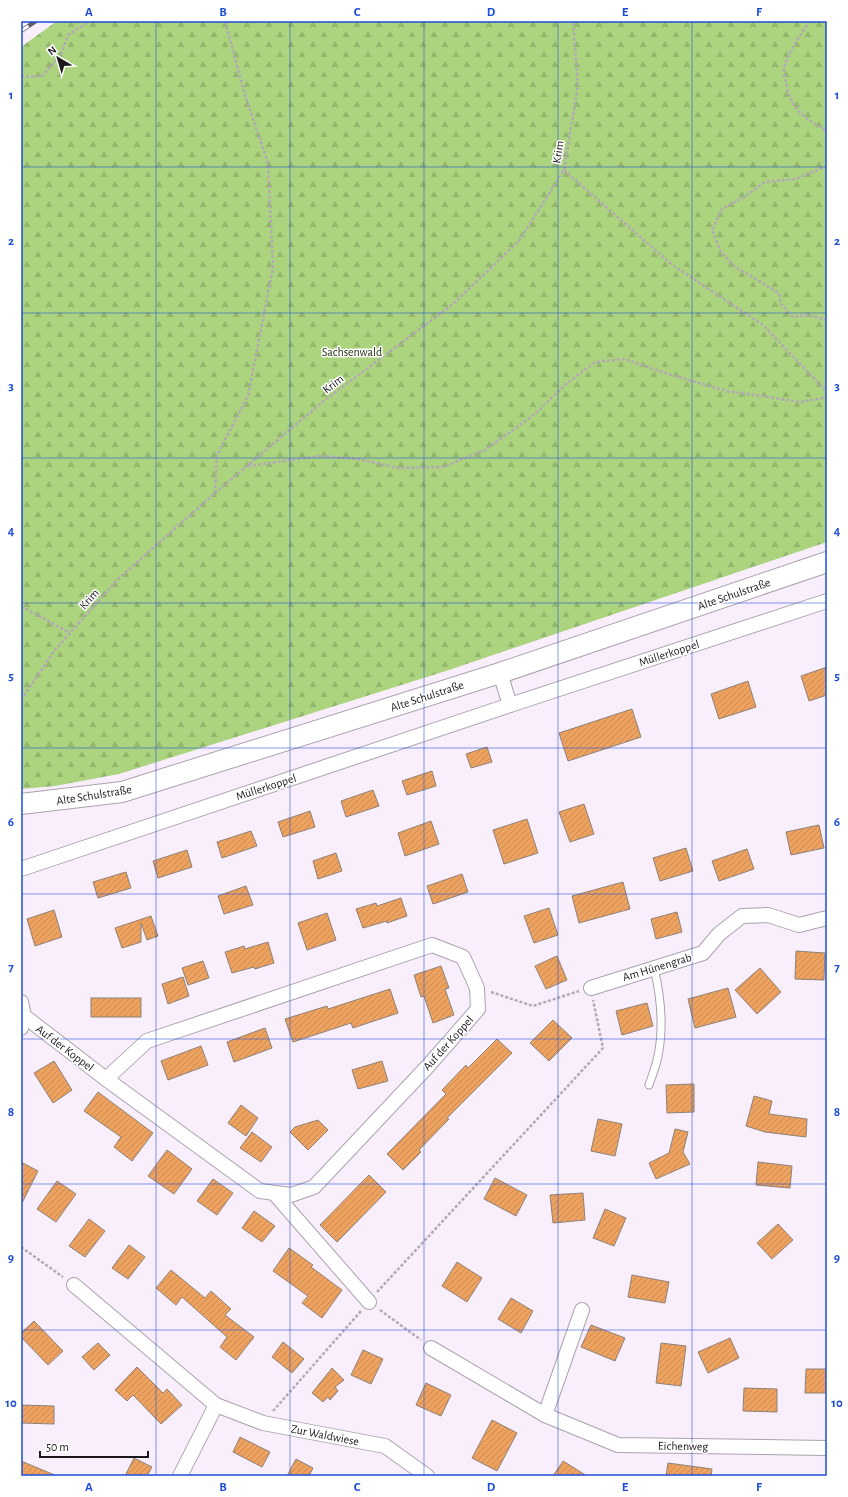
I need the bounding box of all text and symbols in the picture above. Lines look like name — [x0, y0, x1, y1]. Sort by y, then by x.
text: A — [85, 6, 93, 19]
text: B — [219, 6, 227, 19]
text: C — [354, 6, 361, 19]
text: D — [487, 6, 496, 19]
text: E — [622, 6, 629, 19]
text: F — [756, 6, 763, 19]
north arrow — [38, 38, 78, 78]
text: N — [46, 44, 59, 57]
text: 1 — [9, 89, 13, 102]
text: 1 — [835, 89, 839, 102]
street label: Krim — [550, 140, 566, 164]
text: 2 — [8, 235, 14, 248]
text: 2 — [834, 235, 840, 248]
park label: Sachsenwald — [322, 346, 382, 358]
street label: Krim — [320, 372, 346, 396]
text: 3 — [8, 380, 14, 393]
text: 3 — [834, 380, 840, 393]
text: 4 — [8, 525, 15, 538]
text: 4 — [834, 525, 841, 538]
street label: Alte Schulstraße — [696, 576, 772, 612]
street label: Krim — [77, 586, 101, 612]
street label: Müllerkoppel — [637, 638, 701, 668]
text: 5 — [8, 670, 14, 683]
text: 5 — [834, 670, 840, 683]
street label: Alte Schulstraße — [389, 679, 465, 713]
street label: Müllerkoppel — [234, 772, 298, 802]
street label: Alte Schulstraße — [55, 783, 133, 807]
text: 6 — [8, 816, 14, 829]
text: 6 — [834, 816, 840, 829]
street label: Am Hünengrab — [621, 951, 693, 983]
text: 7 — [8, 961, 14, 974]
text: 7 — [834, 961, 840, 974]
street label: Auf der Koppel — [421, 1013, 475, 1073]
street label: Auf der Koppel — [34, 1023, 96, 1073]
text: 8 — [8, 1106, 14, 1119]
text: 8 — [834, 1106, 840, 1119]
text: 9 — [8, 1252, 14, 1265]
text: 9 — [834, 1252, 840, 1265]
text: 10 — [5, 1397, 17, 1410]
text: 10 — [831, 1397, 843, 1410]
street label: Zur Waldwiese — [290, 1423, 360, 1447]
scale bar — [40, 1433, 148, 1459]
street label: Eichenweg — [658, 1440, 708, 1452]
text: 50 m — [46, 1441, 69, 1453]
text: A — [85, 1481, 93, 1494]
text: B — [219, 1481, 227, 1494]
text: C — [354, 1481, 361, 1494]
text: D — [487, 1481, 496, 1494]
text: E — [622, 1481, 629, 1494]
text: F — [756, 1481, 763, 1494]

